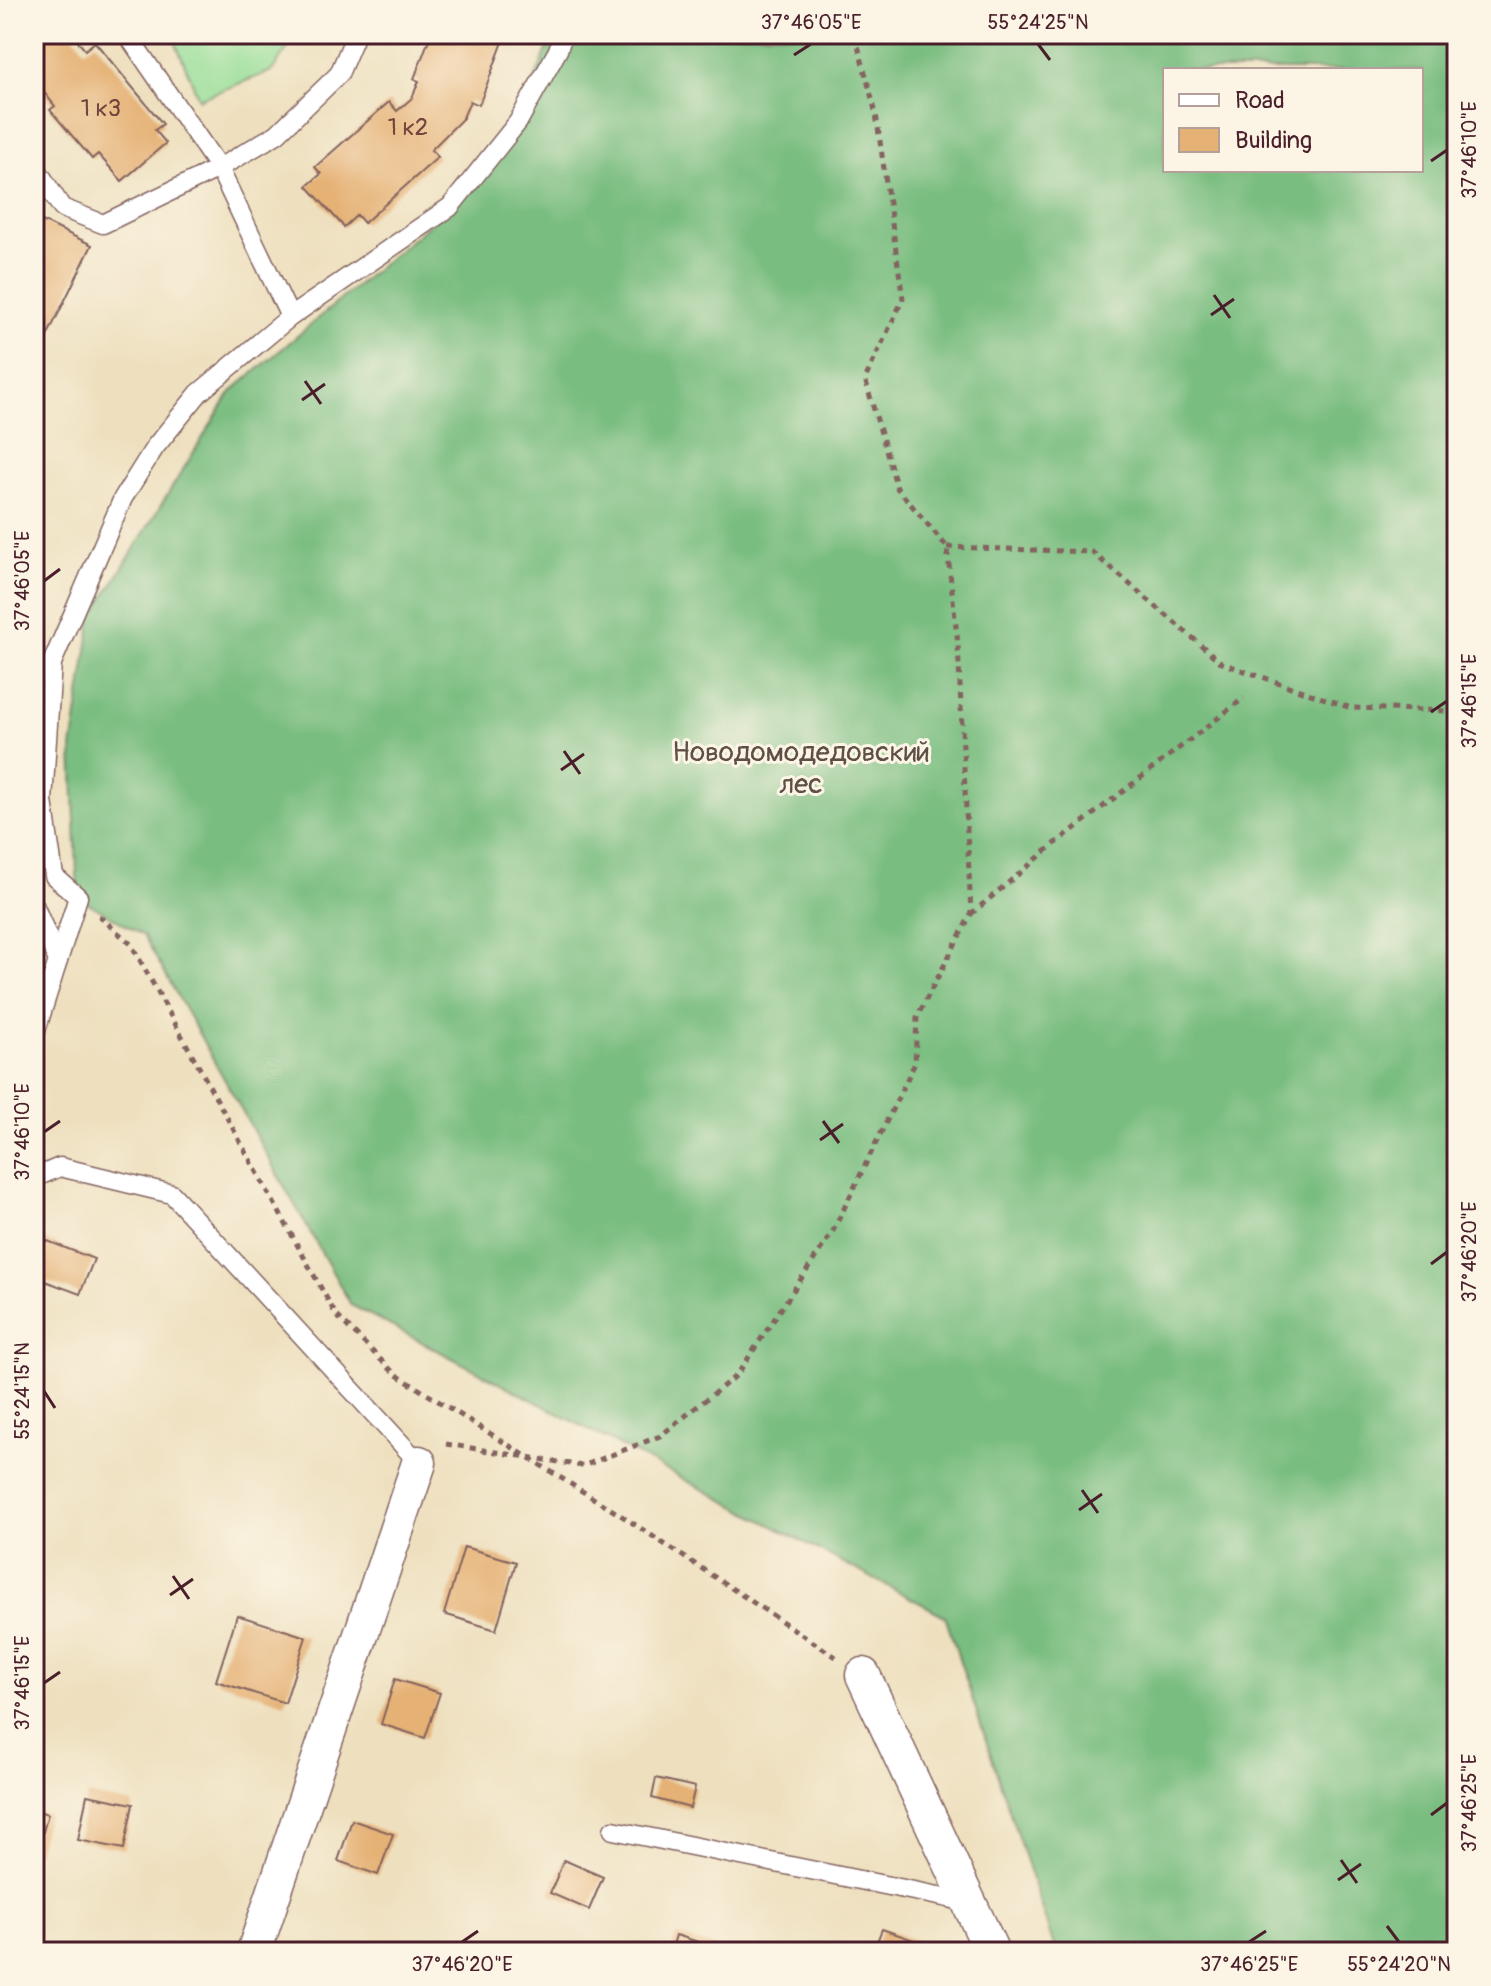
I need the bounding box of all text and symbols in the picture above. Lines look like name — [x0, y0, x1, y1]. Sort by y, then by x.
text: 37°46'05"E — [761, 10, 861, 35]
text: 55°24'25"N — [988, 10, 1088, 35]
legend — [1163, 68, 1423, 172]
text: Road — [1235, 86, 1285, 115]
house number: 1 к3 — [81, 94, 121, 123]
text: 37°46'10"E — [1457, 101, 1482, 199]
house number: 1 к2 — [388, 113, 428, 142]
text: Building — [1235, 126, 1312, 155]
text: 37°46'05"E — [10, 531, 35, 631]
text: 37°46'15"E — [1457, 654, 1482, 748]
park label: Новодомодедовский лес — [672, 735, 930, 802]
text: 37°46'10"E — [10, 1083, 35, 1181]
text: 37°46'20"E — [1457, 1201, 1482, 1303]
text: 55°24'15"N — [10, 1342, 35, 1440]
text: 37°46'15"E — [10, 1636, 35, 1730]
text: 37°46'25"E — [1457, 1754, 1482, 1852]
text: 37°46'20"E — [411, 1952, 513, 1977]
text: 37°46'25"E — [1200, 1952, 1298, 1977]
text: 55°24'20"N — [1347, 1952, 1451, 1977]

